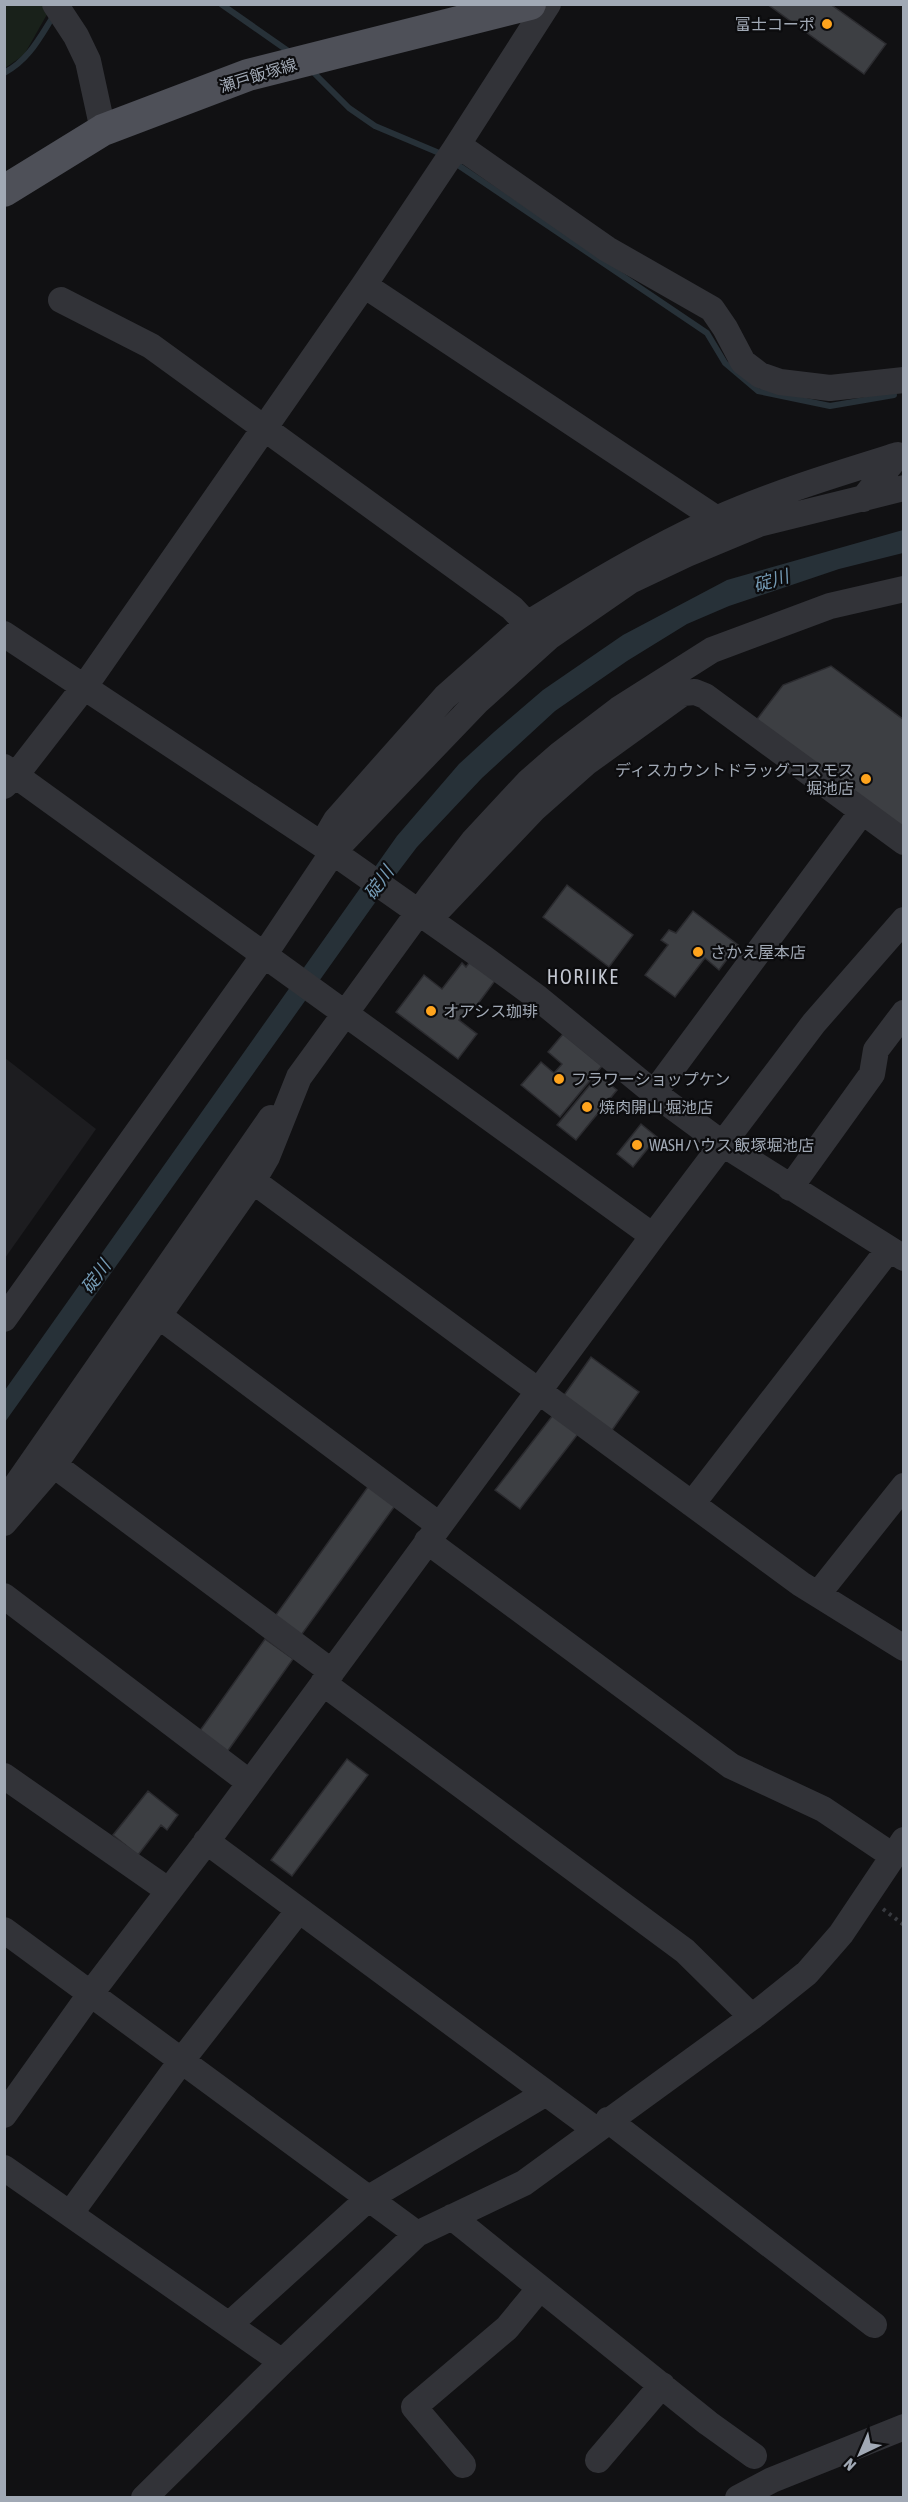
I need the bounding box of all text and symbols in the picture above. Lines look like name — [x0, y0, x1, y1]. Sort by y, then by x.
place label: 富士コーポ — [735, 15, 815, 33]
marker: 富士コーポ — [820, 17, 834, 31]
street label: 瀬戸飯塚線 — [217, 55, 299, 95]
water label: 碇川 — [751, 565, 793, 596]
place label: ディスカウントドラッグコスモス 堀池店 — [615, 761, 854, 797]
marker: ディスカウントドラッグコスモス 堀池店 — [859, 772, 873, 786]
water label: 碇川 — [360, 860, 399, 903]
place label: さかえ屋本店 — [710, 943, 806, 961]
marker: さかえ屋本店 — [691, 945, 705, 959]
district label: HORIIKE — [547, 965, 619, 988]
place label: オアシス珈琲 — [443, 1002, 538, 1020]
marker: オアシス珈琲 — [424, 1004, 438, 1018]
place label: フラワーショップケン — [571, 1070, 730, 1088]
marker: フラワーショップケン — [552, 1072, 566, 1086]
place label: 焼肉開山 堀池店 — [599, 1098, 713, 1116]
marker: 焼肉開山 堀池店 — [580, 1100, 594, 1114]
place label: WASHハウス 飯塚堀池店 — [649, 1136, 814, 1154]
marker: WASHハウス 飯塚堀池店 — [630, 1138, 644, 1152]
water label: 碇川 — [77, 1254, 116, 1297]
north arrow — [830, 2424, 890, 2484]
text: N — [840, 2455, 859, 2475]

